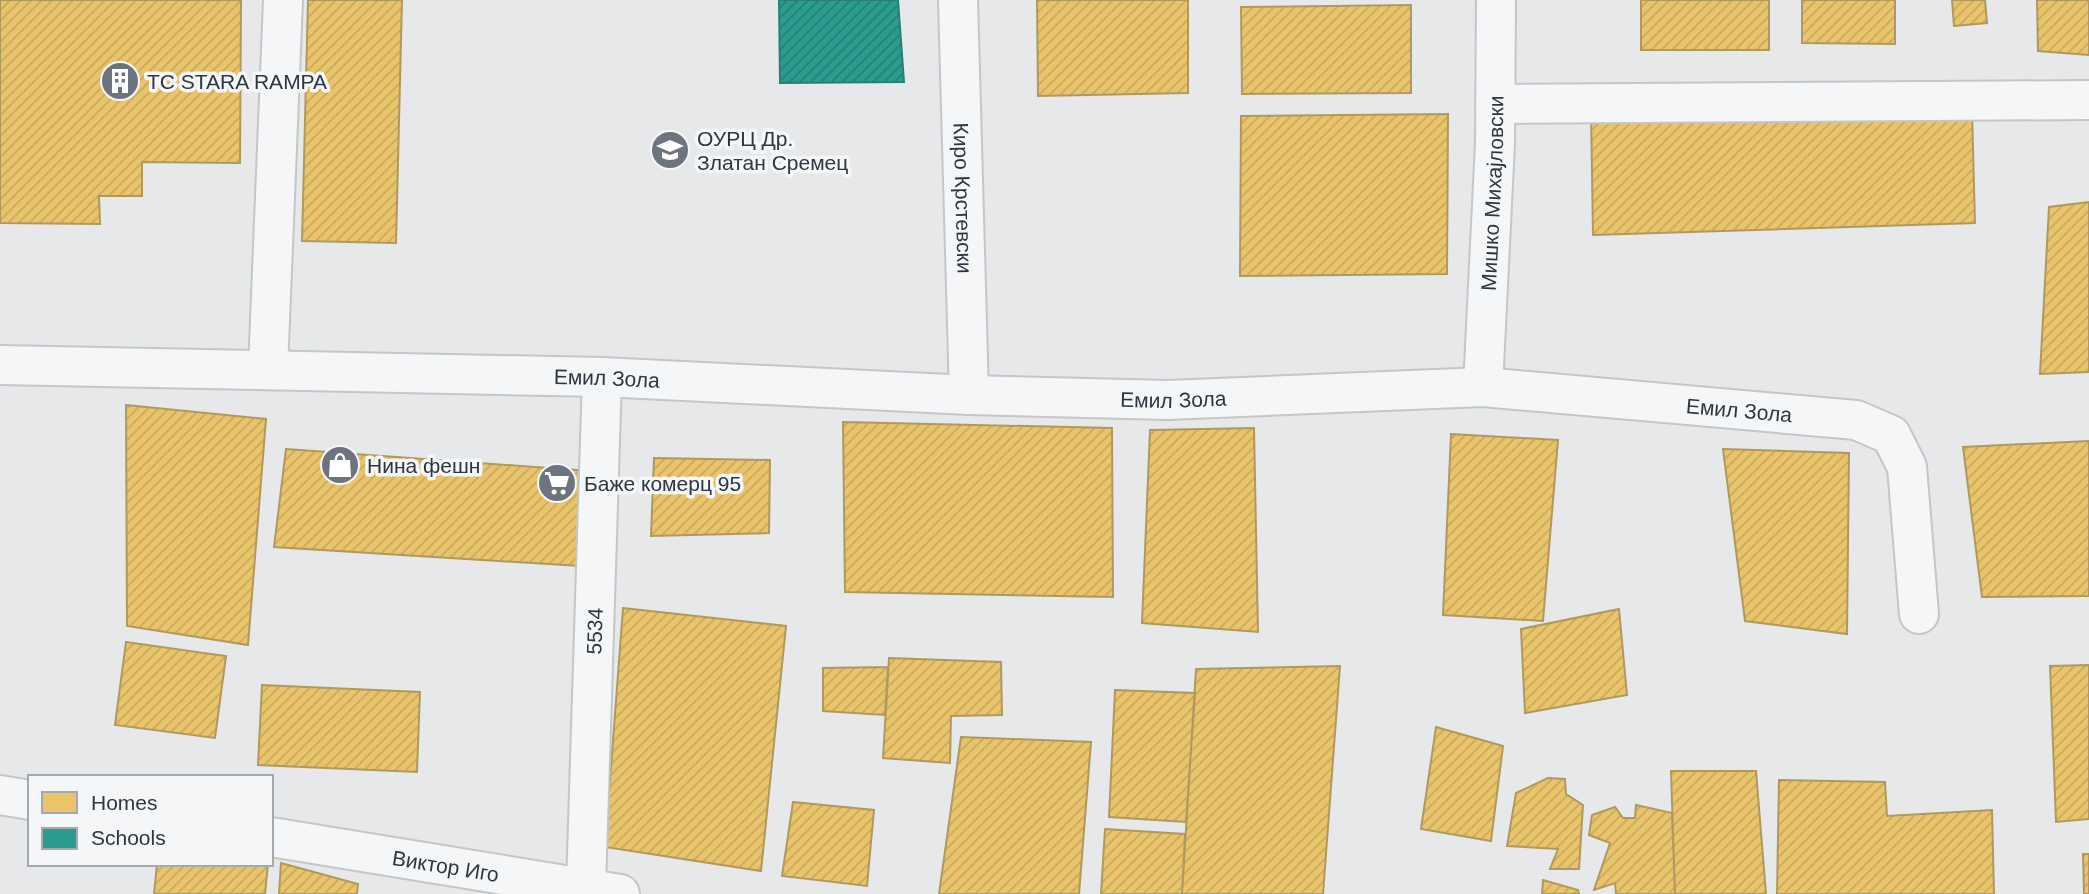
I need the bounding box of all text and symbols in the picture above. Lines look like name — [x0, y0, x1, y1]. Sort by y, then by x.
building icon: TC STARA RAMPA — [99, 60, 141, 102]
place label: TC STARA RAMPA — [147, 70, 327, 93]
street label: Мишко Михајловски — [1476, 95, 1507, 291]
street label: Киро Крстевски — [950, 122, 977, 274]
place label: ОУРЦ Др. Златан Сремец — [697, 127, 848, 174]
school or university icon: ОУРЦ Др. Златан Сремец — [649, 129, 691, 171]
street label: Емил Зола — [554, 365, 661, 391]
street label: Емил Зола — [1120, 386, 1227, 412]
street label: Емил Зола — [1685, 394, 1793, 426]
shop icon: Нина фешн — [319, 444, 361, 486]
place label: Нина фешн — [367, 454, 480, 477]
supermarket icon: Баже комерц 95 — [536, 462, 578, 504]
place label: Баже комерц 95 — [584, 472, 741, 495]
street label: 5534 — [582, 607, 606, 655]
legend — [28, 775, 273, 866]
text: Homes — [91, 791, 158, 814]
text: Schools — [91, 826, 166, 849]
street label: Виктор Иго — [391, 845, 501, 886]

